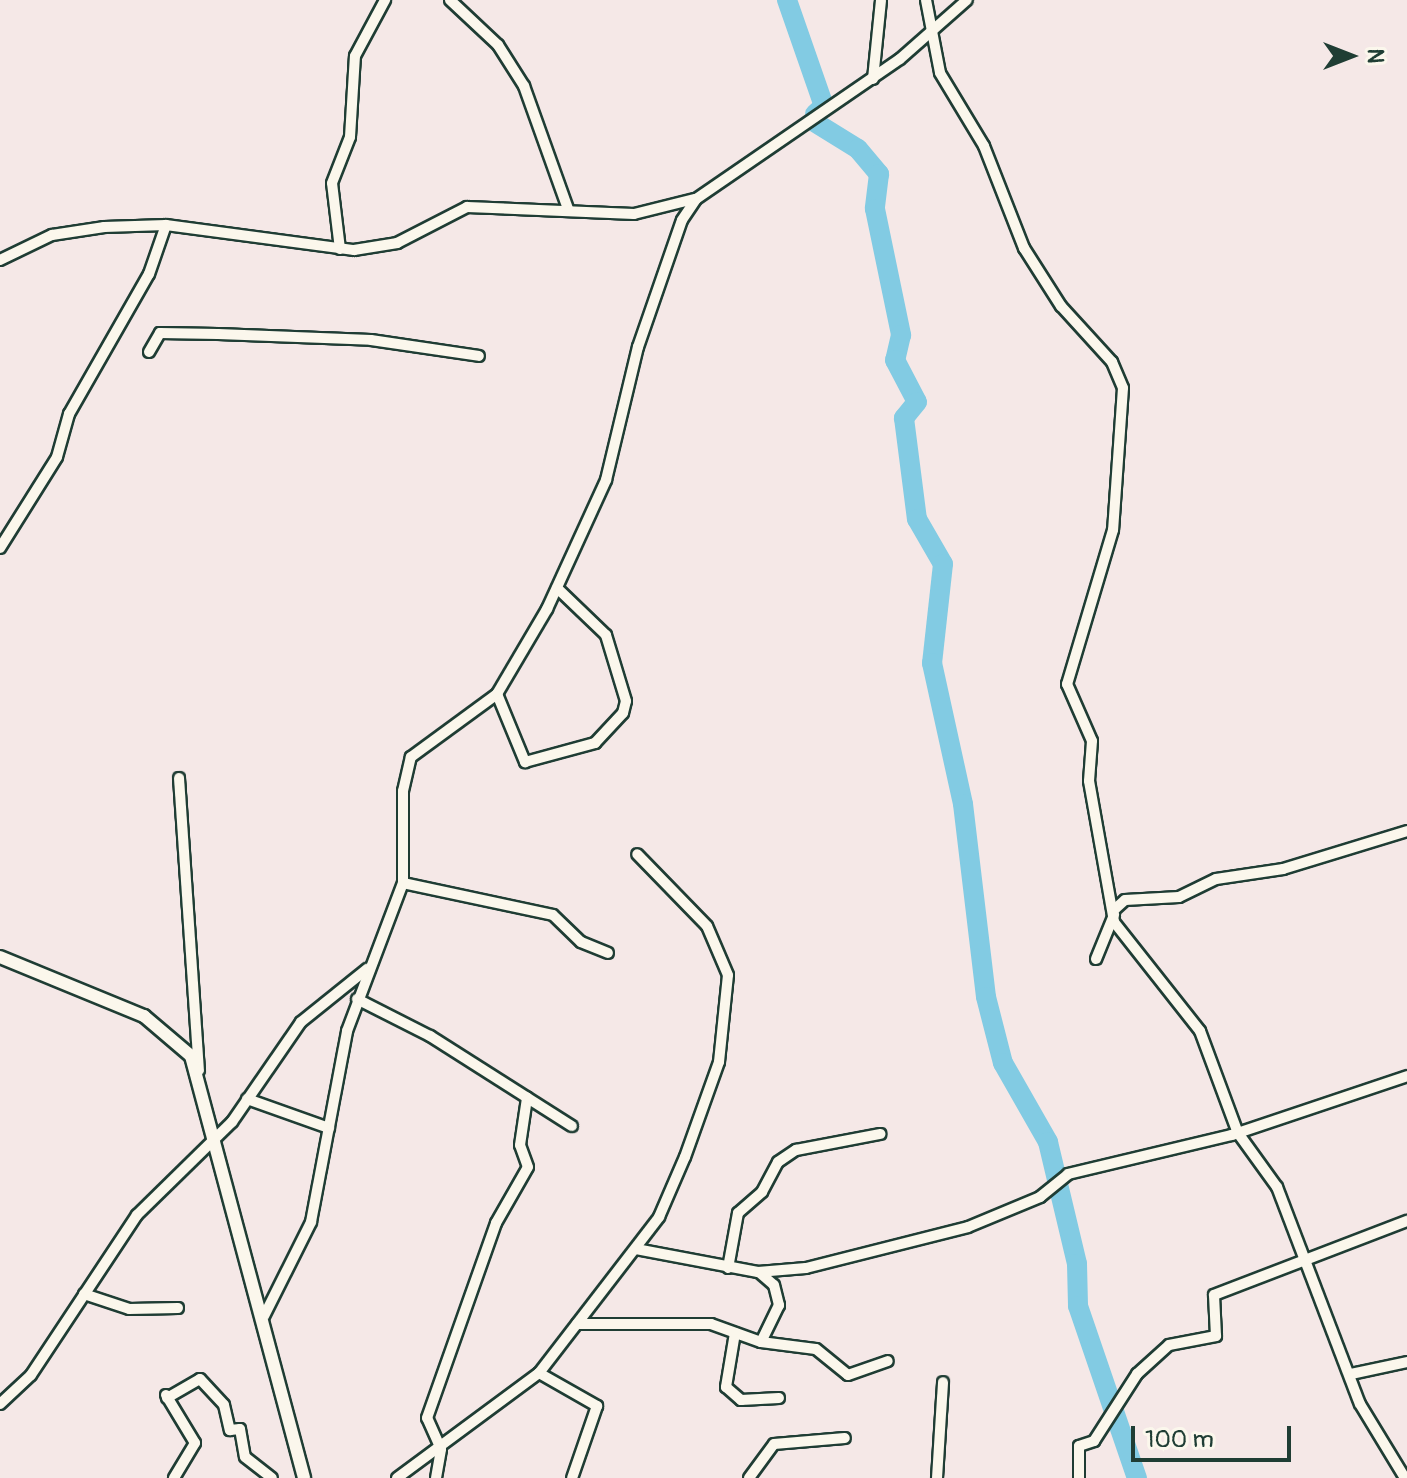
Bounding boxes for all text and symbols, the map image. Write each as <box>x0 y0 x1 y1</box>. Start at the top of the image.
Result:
north arrow <box>1311 16 1391 96</box>
text: N <box>1361 49 1389 63</box>
scale bar <box>1135 1410 1295 1460</box>
text: 100 m <box>1145 1425 1214 1454</box>

